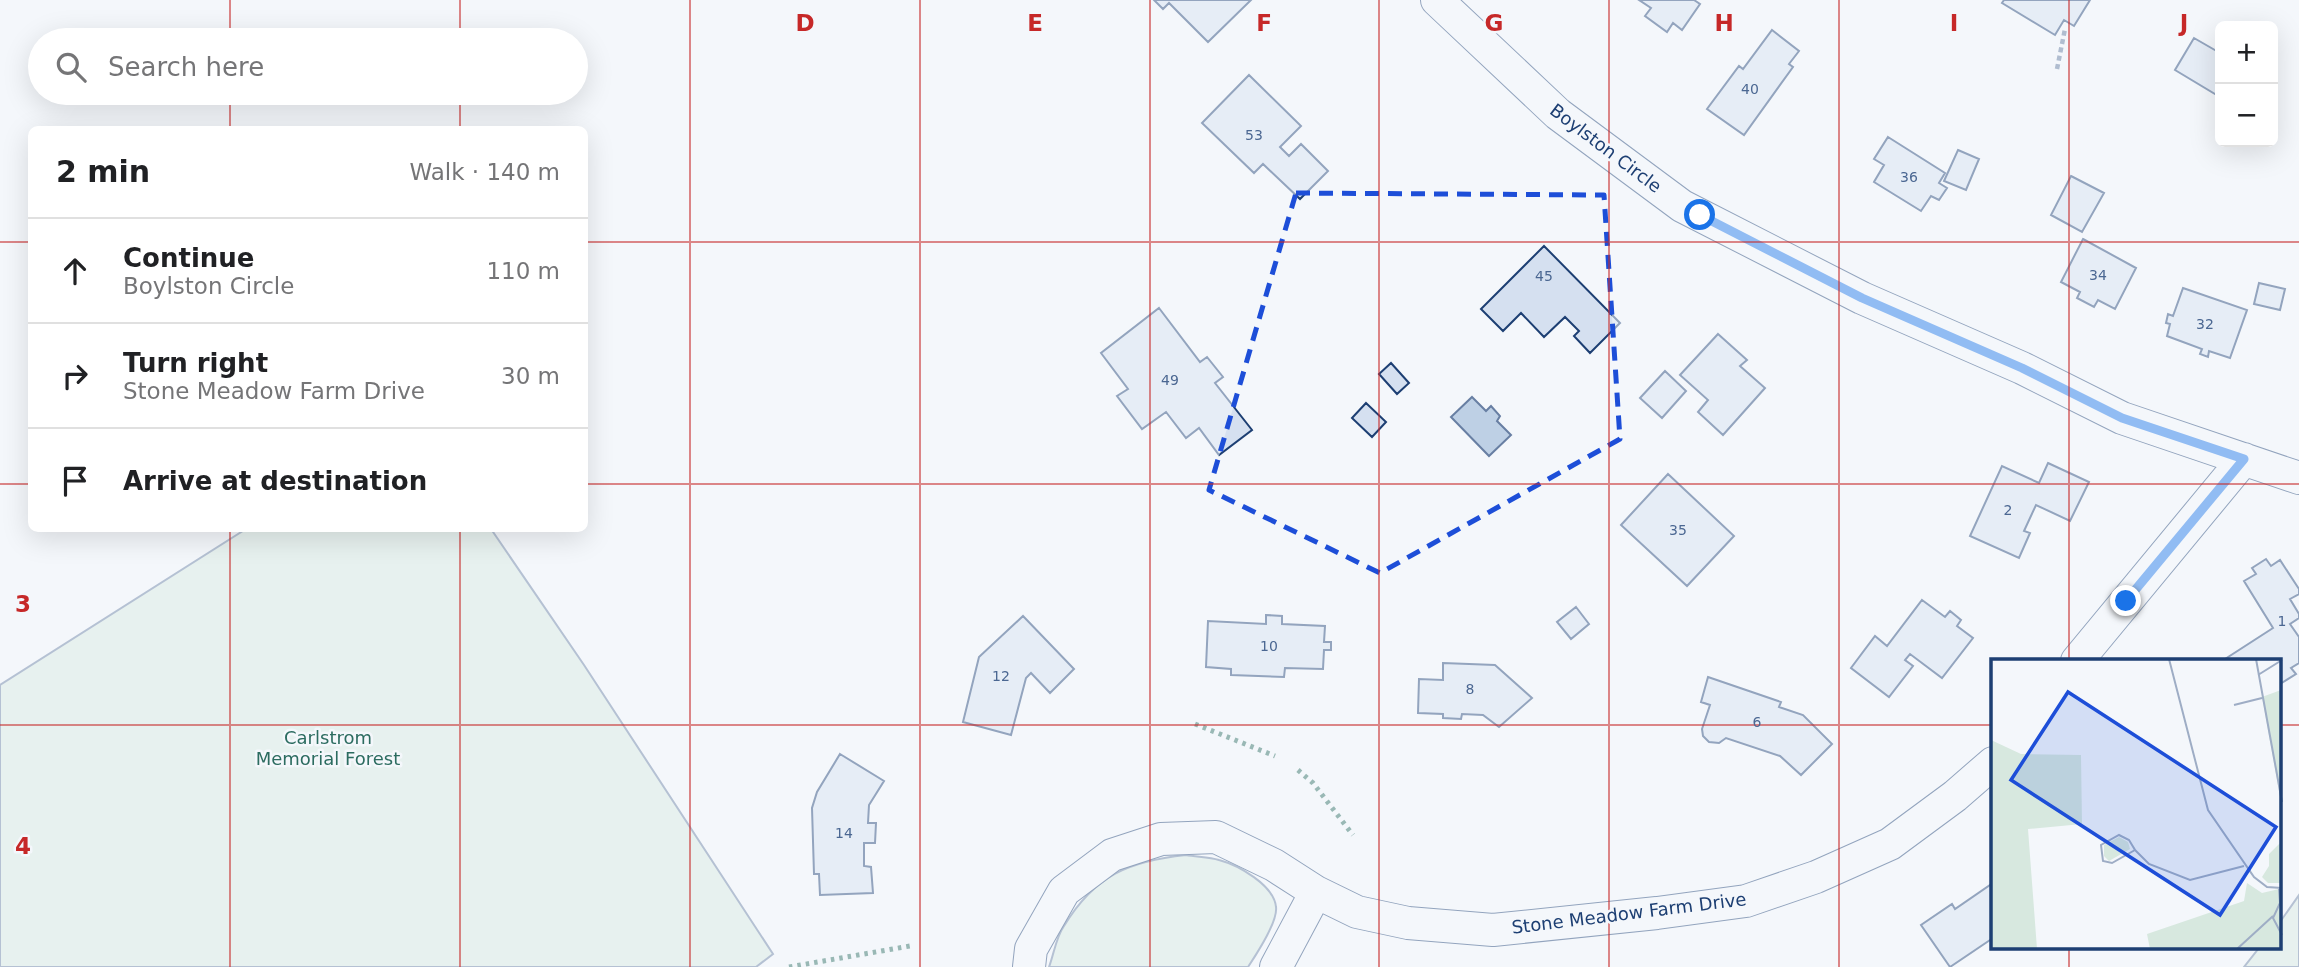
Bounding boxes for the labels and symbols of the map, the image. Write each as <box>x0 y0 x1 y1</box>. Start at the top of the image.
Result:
text: D <box>795 10 815 36</box>
text: E <box>1027 10 1043 36</box>
text: F <box>1256 10 1272 36</box>
text: G <box>1485 10 1503 36</box>
text: H <box>1714 10 1734 36</box>
text: I <box>1950 10 1958 36</box>
text: J <box>2178 10 2188 36</box>
house number: 40 <box>1741 81 1759 97</box>
street label: Boylston Circle <box>1546 99 1666 197</box>
house number: 53 <box>1245 127 1263 143</box>
house number: 36 <box>1900 169 1918 185</box>
route start <box>1684 199 1715 230</box>
house number: 34 <box>2089 267 2107 283</box>
house number: 45 <box>1535 268 1553 284</box>
house number: 32 <box>2196 316 2214 332</box>
house number: 49 <box>1161 372 1179 388</box>
house number: 2 <box>2004 502 2012 518</box>
house number: 35 <box>1669 522 1687 538</box>
route end <box>2110 585 2141 616</box>
text: 3 <box>15 591 31 617</box>
house number: 1 <box>2278 613 2286 629</box>
house number: 10 <box>1260 638 1278 654</box>
inset map <box>1991 659 2282 950</box>
house number: 12 <box>992 668 1010 684</box>
house number: 8 <box>1466 681 1474 697</box>
house number: 6 <box>1753 714 1762 730</box>
park label: Carlstrom Memorial Forest <box>256 727 400 769</box>
house number: 14 <box>835 825 853 841</box>
text: 4 <box>15 833 31 859</box>
street label: Stone Meadow Farm Drive <box>1510 888 1748 938</box>

